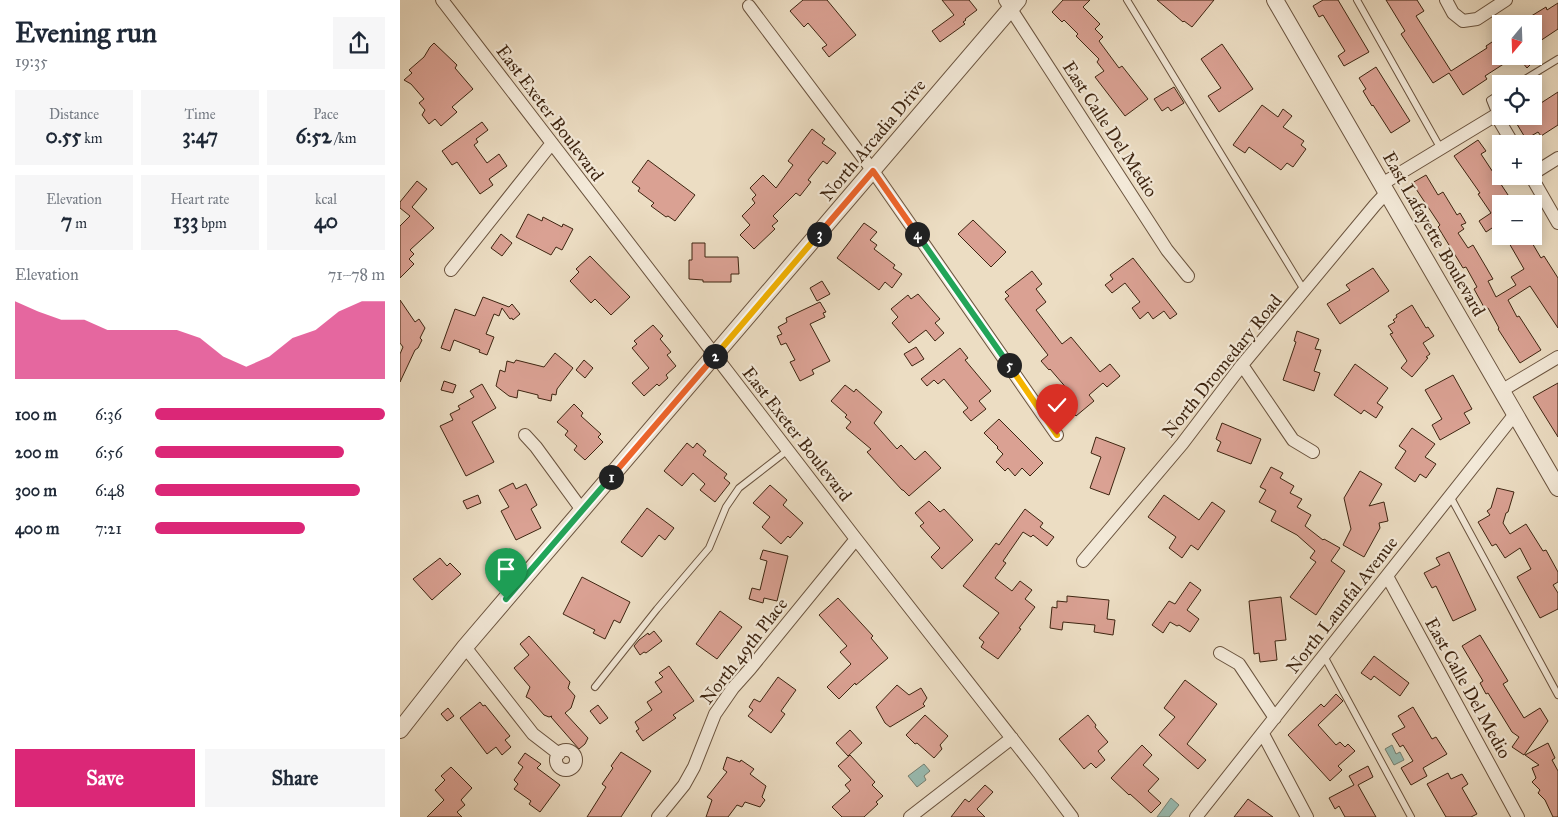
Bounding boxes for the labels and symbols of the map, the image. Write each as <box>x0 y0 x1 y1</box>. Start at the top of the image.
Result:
north arrow <box>1492 15 1542 65</box>
street label: East Exeter Boulevard <box>492 41 608 185</box>
street label: East Calle Del Medio <box>1058 57 1162 201</box>
street label: North Arcadia Drive <box>816 75 930 205</box>
street label: East Lafayette Boulevard <box>1378 148 1490 320</box>
pin: 3 <box>806 222 832 246</box>
pin: 4 <box>904 222 930 246</box>
street label: North Dromedary Road <box>1158 290 1286 442</box>
pin: 2 <box>702 344 728 368</box>
pin: 5 <box>996 352 1022 378</box>
street label: East Exeter Boulevard <box>738 362 856 506</box>
pin <box>1036 384 1078 435</box>
pin: 1 <box>598 464 624 490</box>
street label: North Launfal Avenue <box>1282 532 1402 678</box>
pin <box>485 548 527 599</box>
street label: North 49th Place <box>696 593 792 709</box>
street label: East Calle Del Medio <box>1420 614 1516 762</box>

